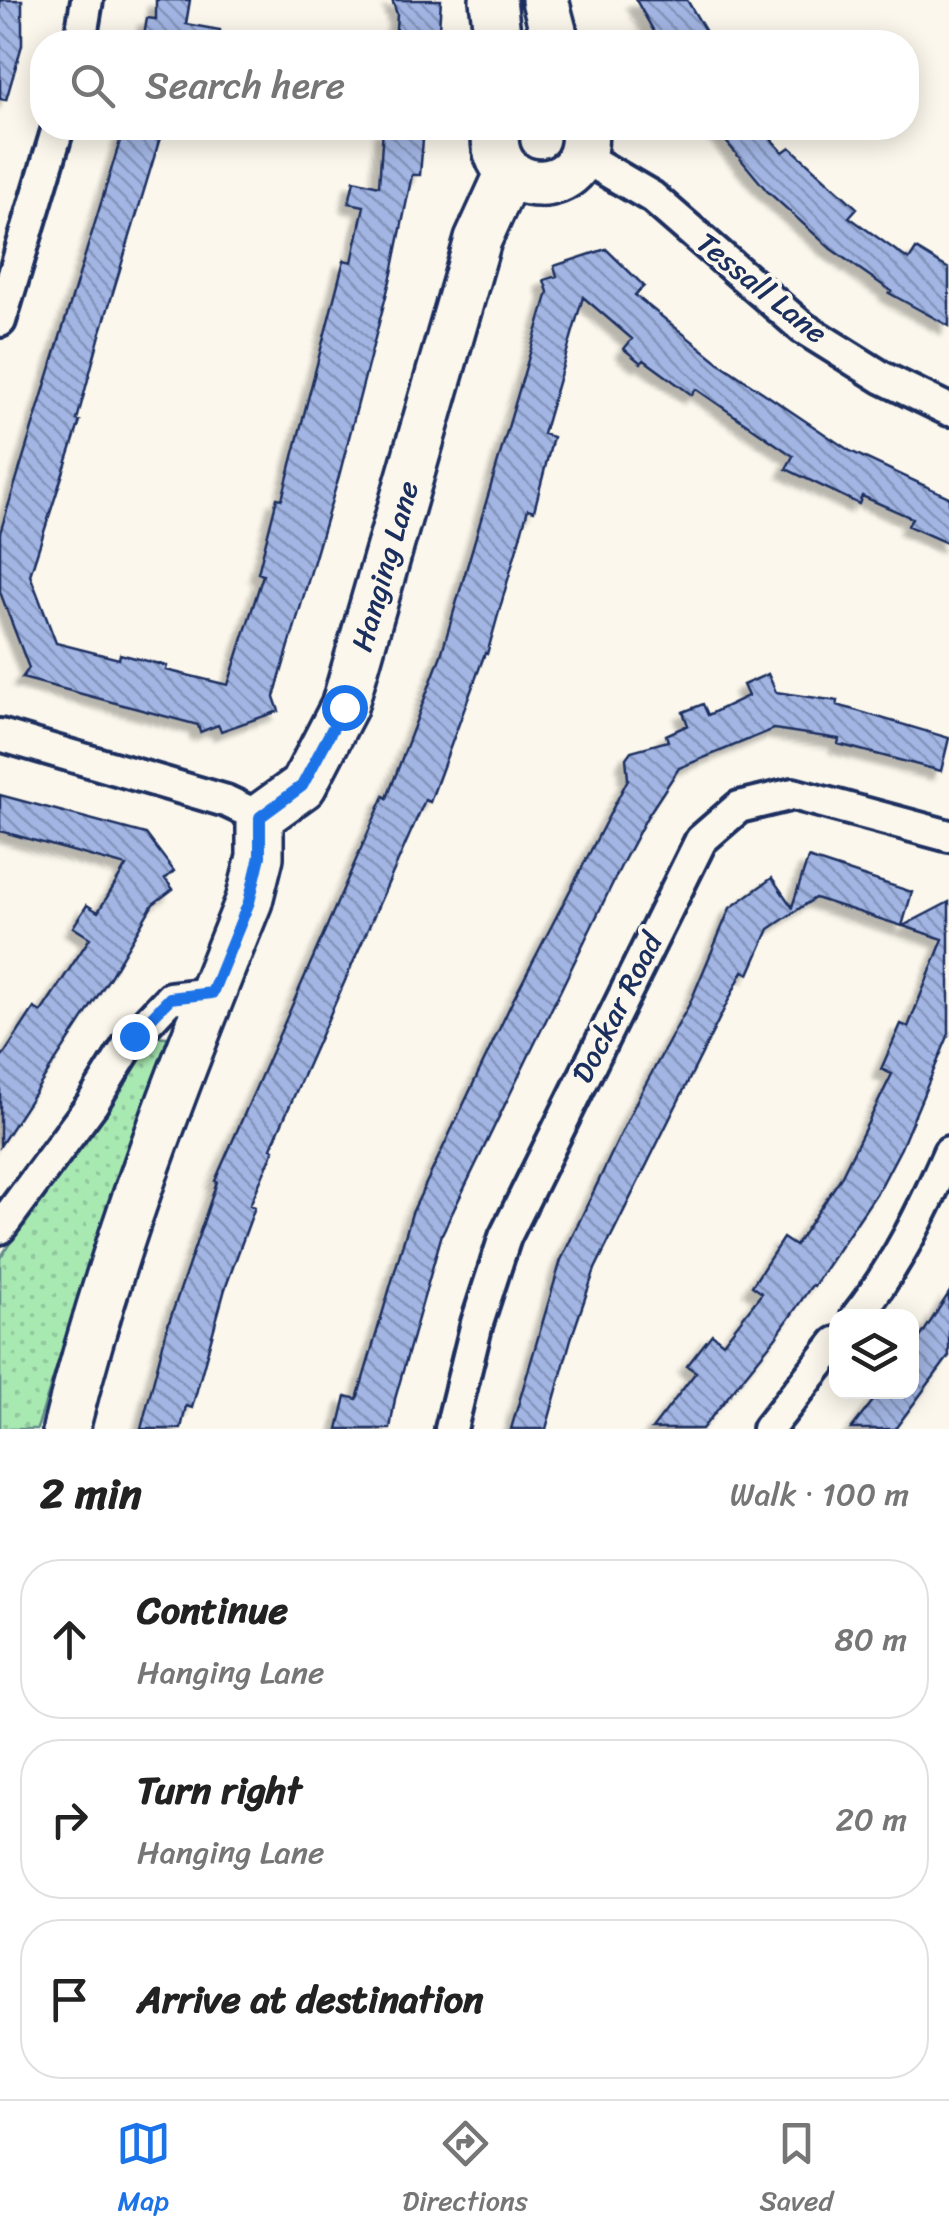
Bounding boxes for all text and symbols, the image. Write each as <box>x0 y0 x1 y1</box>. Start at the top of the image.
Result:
search box <box>30 30 919 140</box>
text: Search here <box>145 52 345 119</box>
icon: search <box>65 58 120 113</box>
street label: Tessall Lane <box>684 217 840 359</box>
street label: Hanging Lane <box>335 474 435 658</box>
route start <box>322 685 368 731</box>
street label: Dockar Road <box>556 921 679 1093</box>
route end <box>112 1014 158 1060</box>
map controls <box>829 1309 919 1399</box>
button: layers <box>829 1309 919 1399</box>
text: 2 min <box>40 1457 142 1531</box>
text: Walk · 100 m <box>730 1466 909 1523</box>
text: Continue <box>137 1577 288 1644</box>
text: 80 m <box>835 1611 907 1668</box>
icon: ahead <box>42 1612 97 1667</box>
text: Hanging Lane <box>137 1644 324 1701</box>
text: Turn right <box>137 1757 302 1824</box>
text: 20 m <box>835 1791 907 1848</box>
icon: right <box>42 1792 97 1847</box>
text: Hanging Lane <box>137 1824 324 1881</box>
text: Arrive at destination <box>137 1966 484 2033</box>
icon: arrive <box>42 1972 97 2027</box>
tab: Map <box>116 2116 171 2225</box>
tab: Directions <box>402 2116 528 2225</box>
tab: Saved <box>759 2116 833 2225</box>

